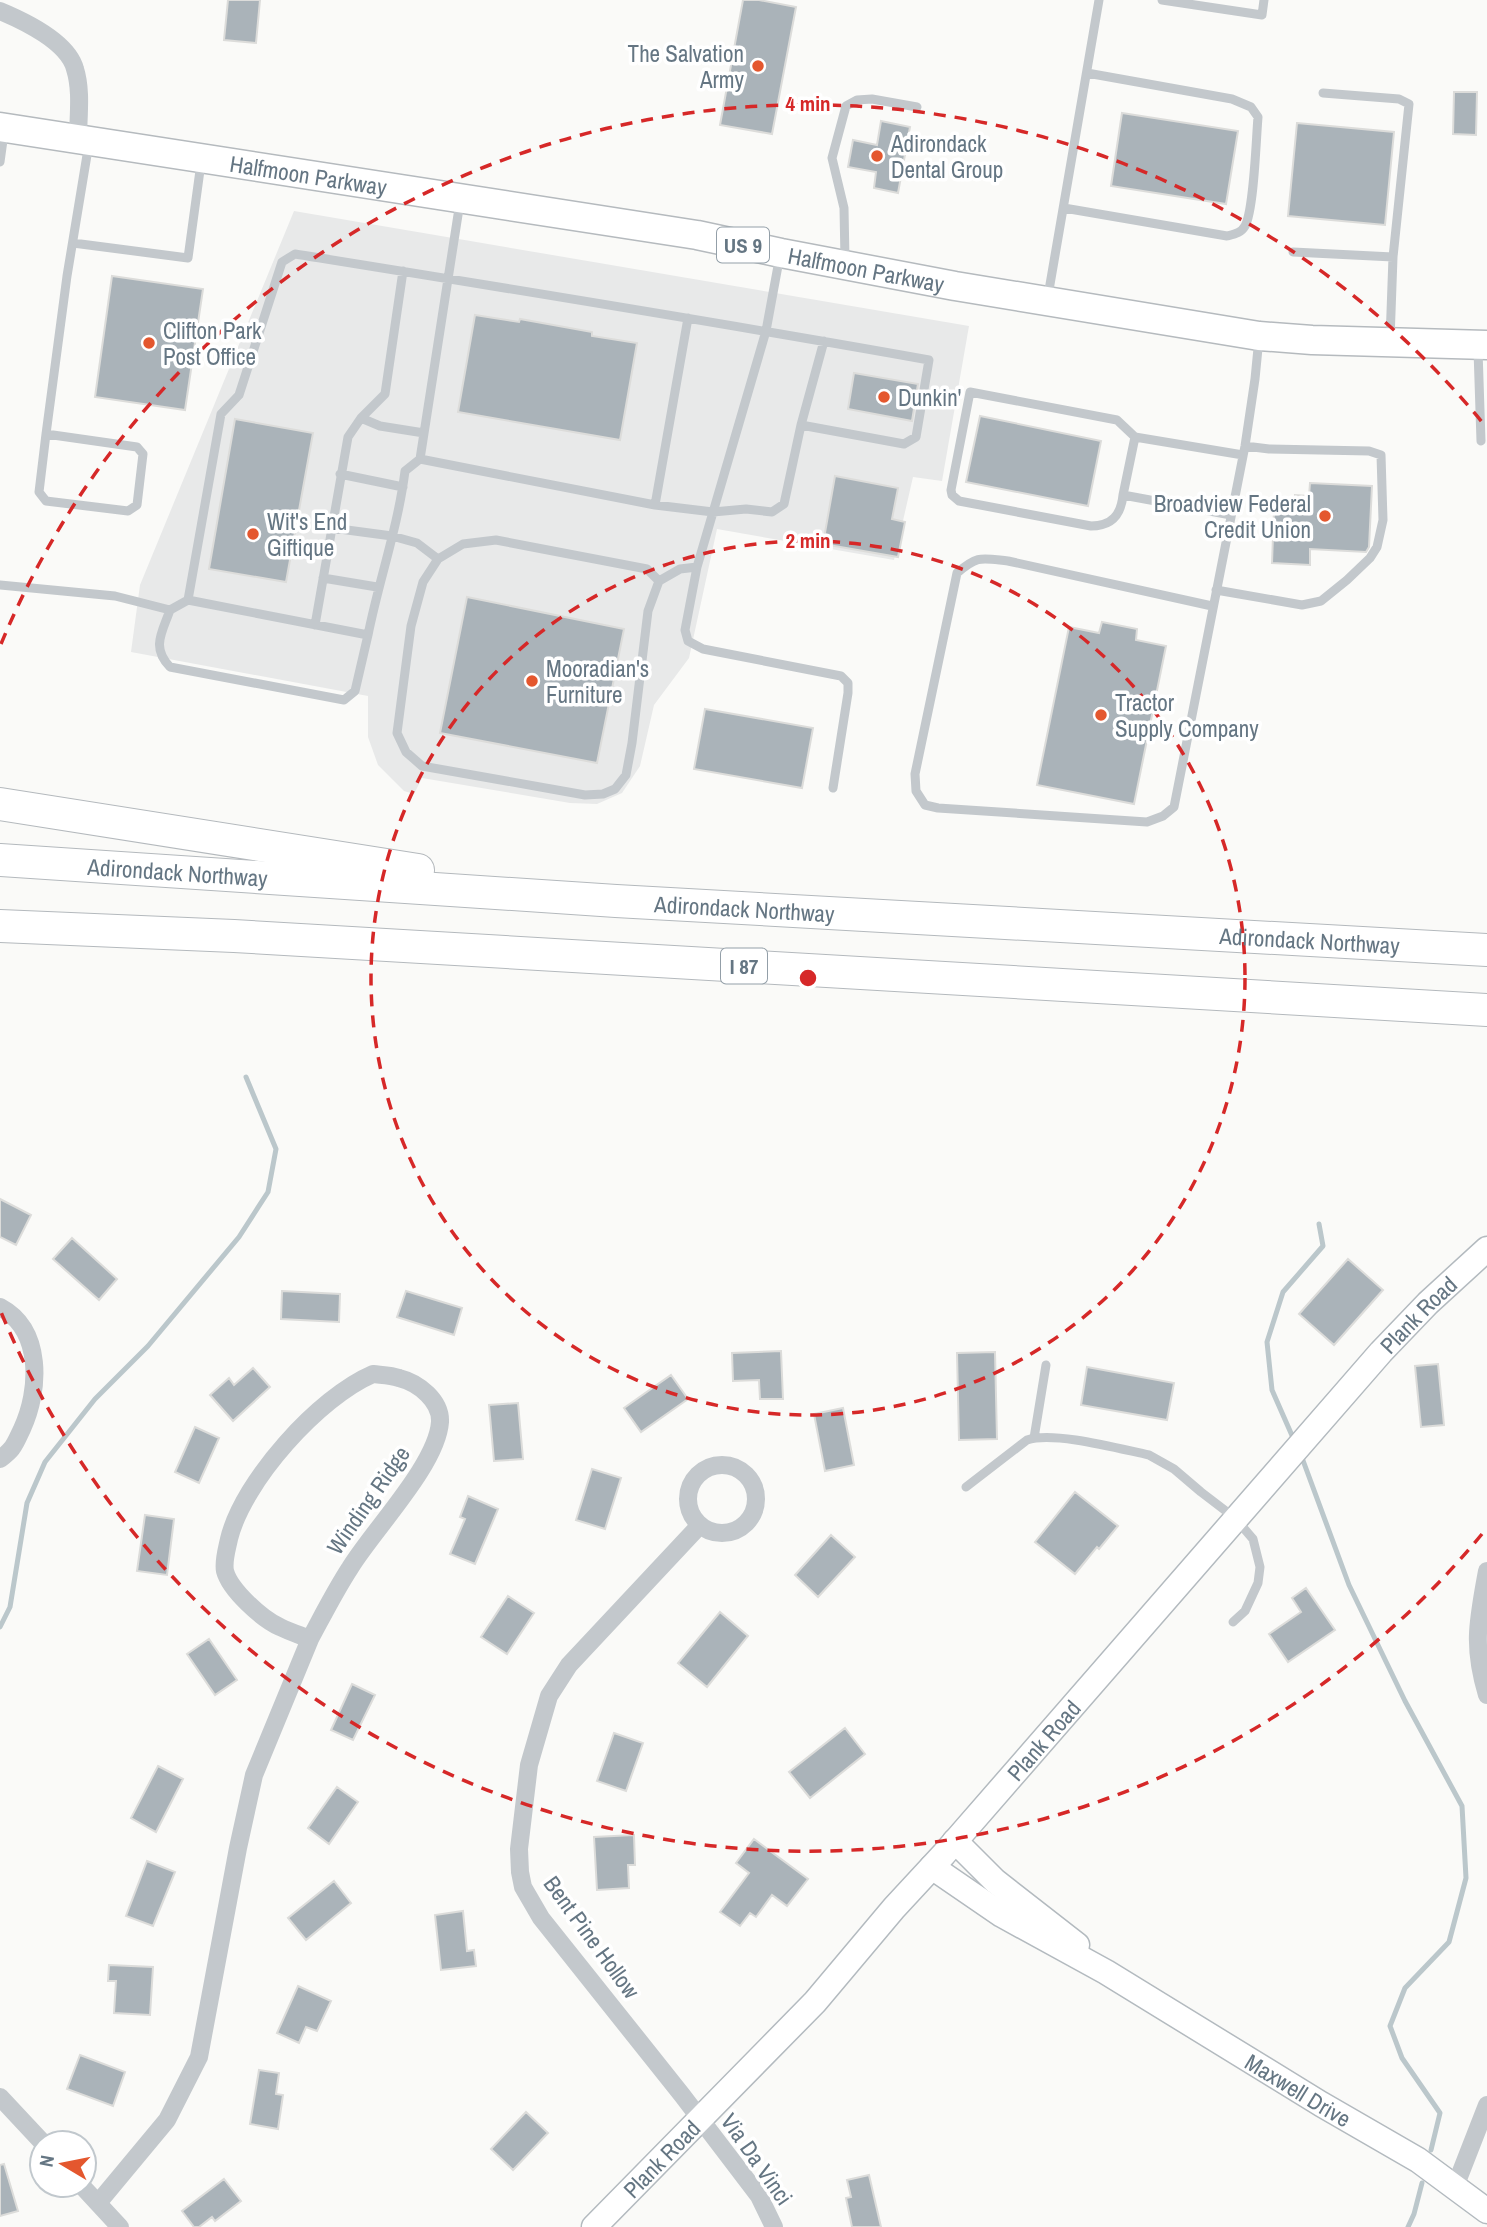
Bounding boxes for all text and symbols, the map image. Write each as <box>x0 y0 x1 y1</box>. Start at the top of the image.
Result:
place label: The Salvation Army <box>628 38 745 95</box>
marker: The Salvation Army <box>750 58 766 74</box>
text: 4 min <box>786 89 830 118</box>
place label: Adirondack Dental Group <box>890 128 1003 185</box>
street label: Halfmoon Parkway <box>228 147 390 202</box>
marker: Adirondack Dental Group <box>869 148 885 164</box>
road number: US 9 <box>717 228 769 262</box>
street label: Halfmoon Parkway <box>786 239 948 299</box>
place label: Clifton Park Post Office <box>163 315 262 372</box>
marker: Clifton Park Post Office <box>141 335 157 351</box>
place label: Dunkin' <box>898 382 961 413</box>
marker: Dunkin' <box>876 389 892 405</box>
place label: Broadview Federal Credit Union <box>1154 488 1311 545</box>
place label: Wit's End Giftique <box>267 506 347 563</box>
marker: Broadview Federal Credit Union <box>1317 508 1333 524</box>
marker: Wit's End Giftique <box>245 526 261 542</box>
text: 2 min <box>786 526 830 555</box>
place label: Mooradian's Furniture <box>546 653 649 710</box>
marker: Mooradian's Furniture <box>524 673 540 689</box>
place label: Tractor Supply Company <box>1115 687 1259 744</box>
marker: Tractor Supply Company <box>1093 707 1109 723</box>
street label: Adirondack Northway <box>86 850 269 893</box>
street label: Adirondack Northway <box>652 888 836 929</box>
street label: Adirondack Northway <box>1218 919 1401 961</box>
road number: I 87 <box>721 948 767 984</box>
centre of rings <box>796 966 820 990</box>
street label: Plank Road <box>1372 1269 1463 1360</box>
street label: Winding Ridge <box>319 1440 417 1560</box>
street label: Plank Road <box>1000 1693 1087 1787</box>
street label: Bent Pine Hollow <box>537 1869 647 2005</box>
street label: Maxwell Drive <box>1240 2046 1357 2134</box>
street label: Via Da Vinci <box>714 2107 800 2211</box>
street label: Plank Road <box>616 2113 707 2204</box>
north arrow <box>28 2129 98 2199</box>
text: N <box>32 2153 60 2169</box>

